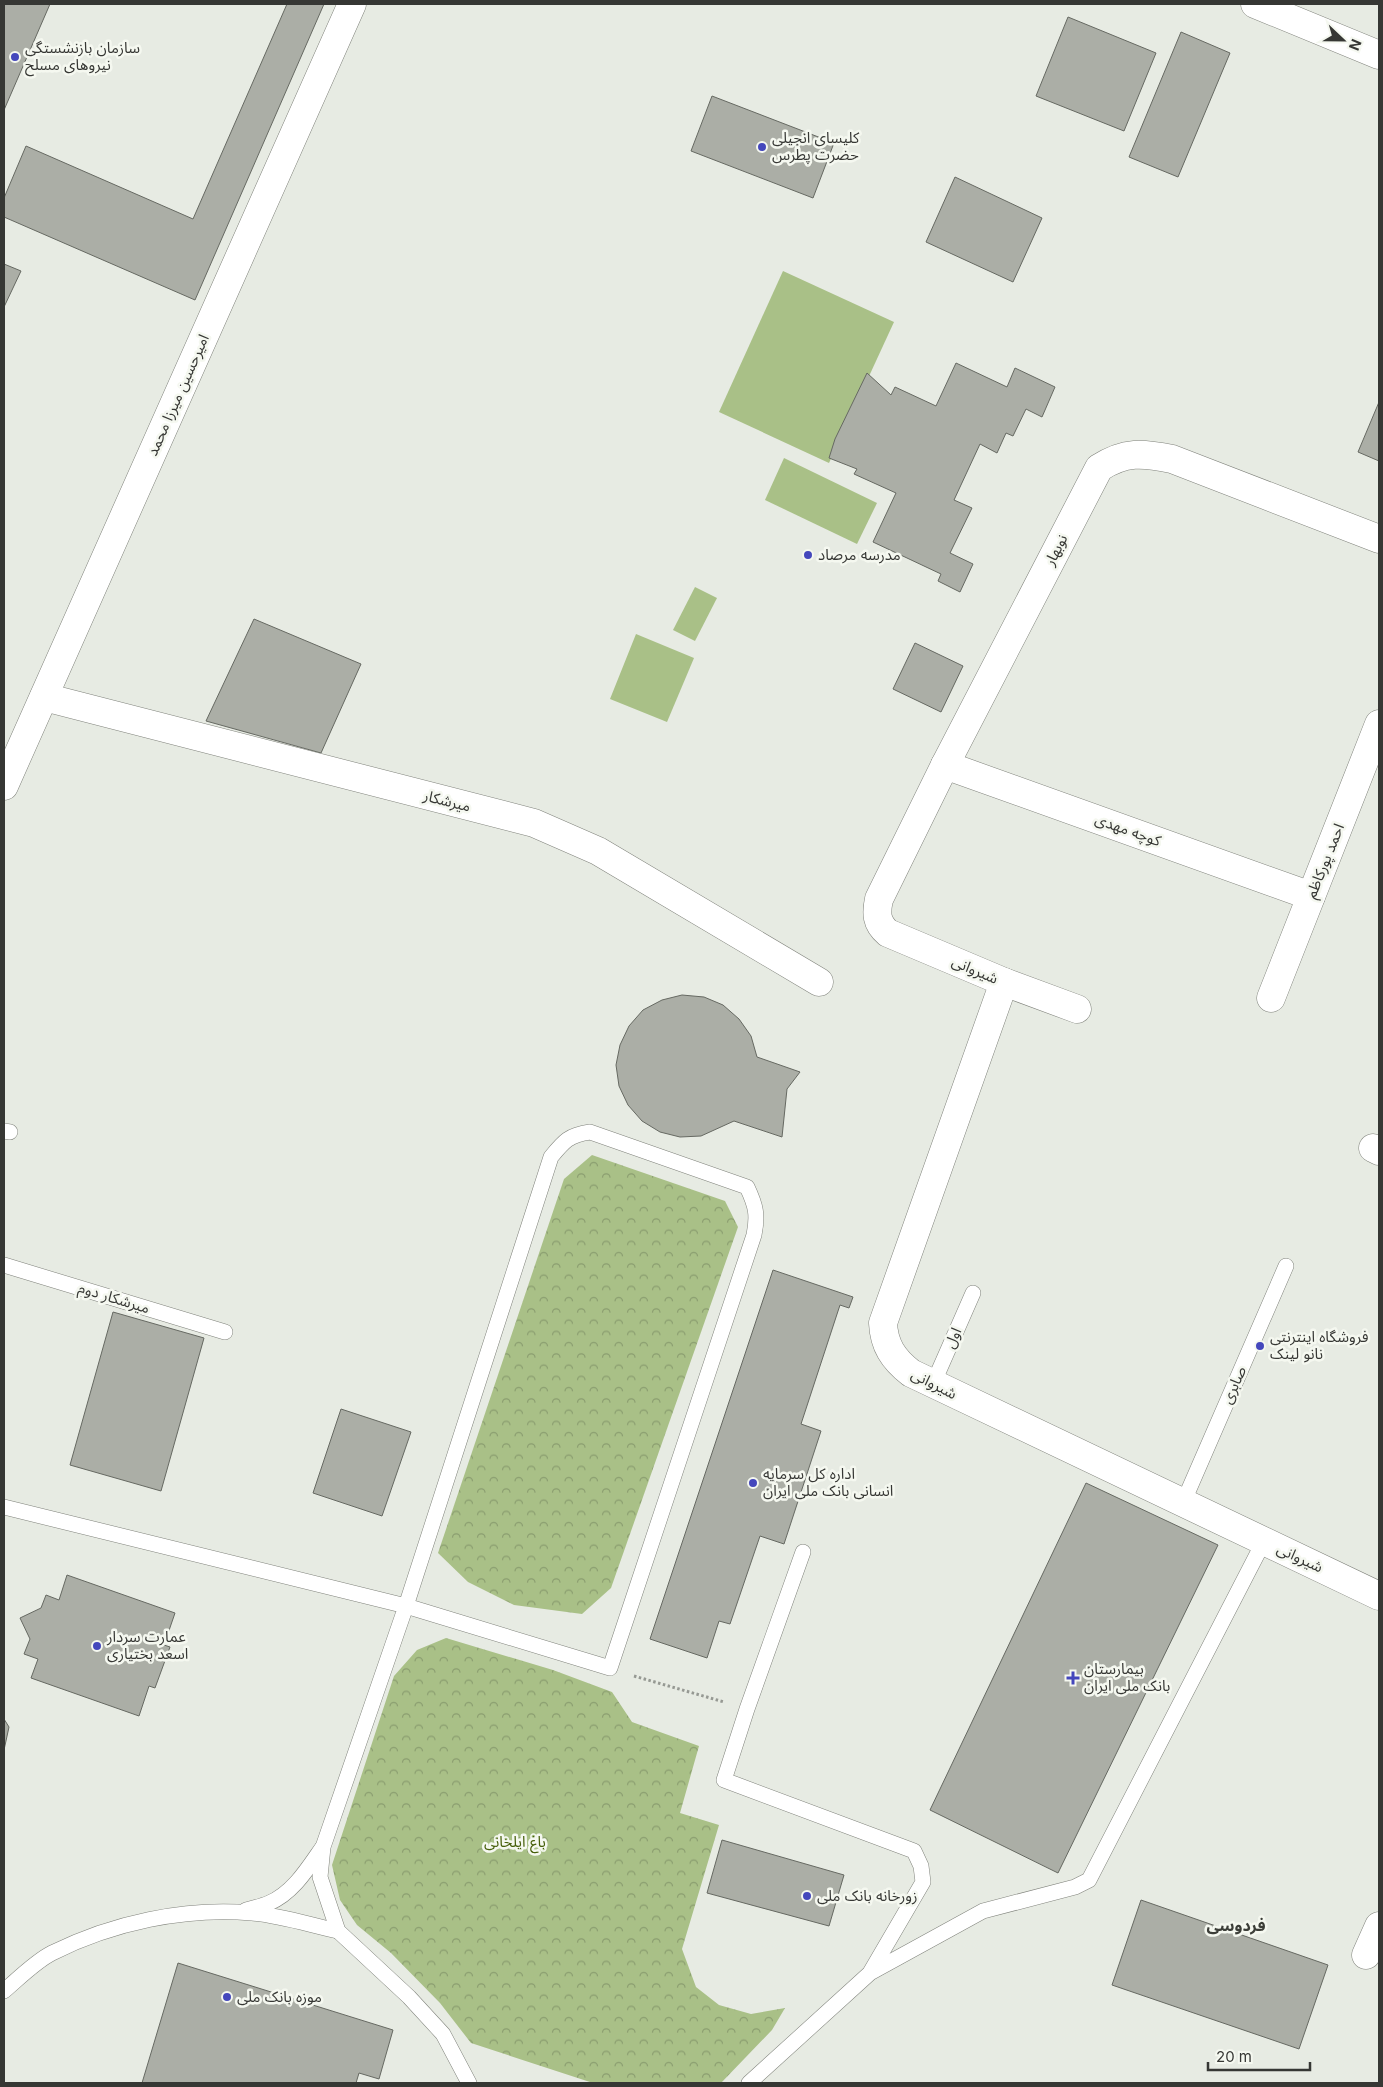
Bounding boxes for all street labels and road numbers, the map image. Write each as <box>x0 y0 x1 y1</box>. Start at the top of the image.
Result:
street label: امیرحسین میرزا محمد <box>142 331 213 459</box>
street label: نوبهار <box>1039 531 1071 570</box>
street label: میرشکار <box>420 785 473 816</box>
street label: کوچه مهدی <box>1092 809 1164 851</box>
street label: احمد پورکاظم <box>1301 821 1350 902</box>
street label: شیروانی <box>949 951 1002 988</box>
street label: میرشکار دوم <box>76 1278 152 1319</box>
street label: اول <box>940 1324 965 1351</box>
street label: صابری <box>1217 1363 1250 1407</box>
street label: شیروانی <box>908 1364 960 1403</box>
street label: شیروانی <box>1274 1539 1326 1577</box>

